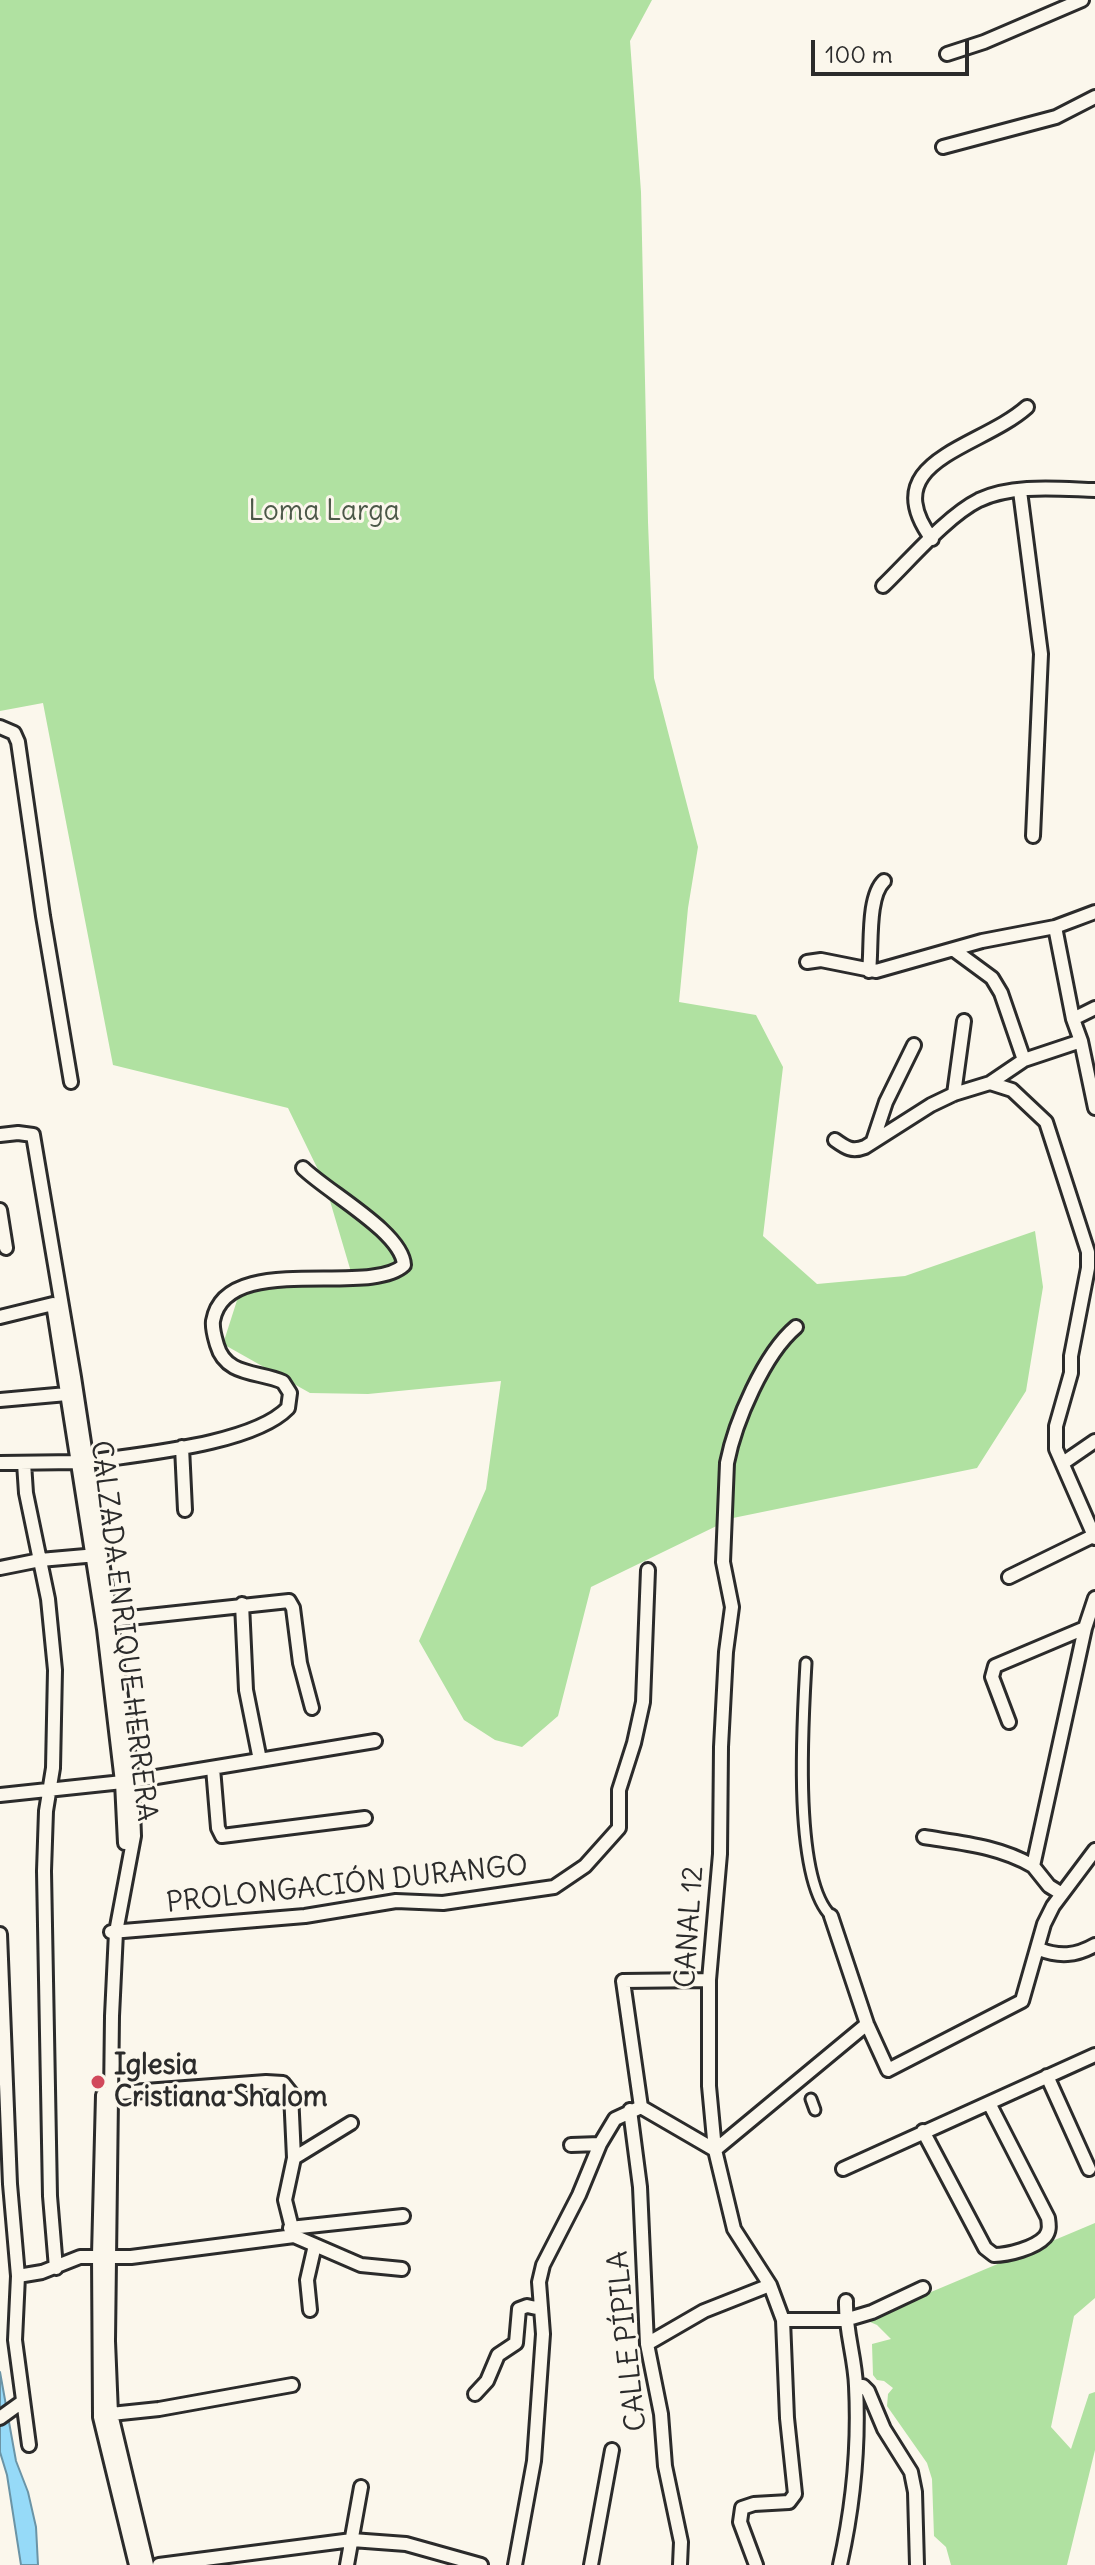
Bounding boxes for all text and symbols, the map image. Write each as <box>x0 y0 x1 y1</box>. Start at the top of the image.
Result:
scale bar <box>815 24 973 74</box>
text: 100 m <box>825 39 893 69</box>
park label: Loma Larga <box>248 495 400 529</box>
street label: CALZADA ENRIQUE HERRERA <box>83 1439 163 1823</box>
street label: PROLONGACIÓN DURANGO <box>165 1849 529 1921</box>
street label: CANAL 12 <box>669 1865 711 1989</box>
place label: Iglesia Cristiana Shalom <box>114 2049 328 2115</box>
marker: Iglesia Cristiana Shalom <box>89 2073 107 2091</box>
street label: CALLE PÍPILA <box>602 2249 654 2433</box>

